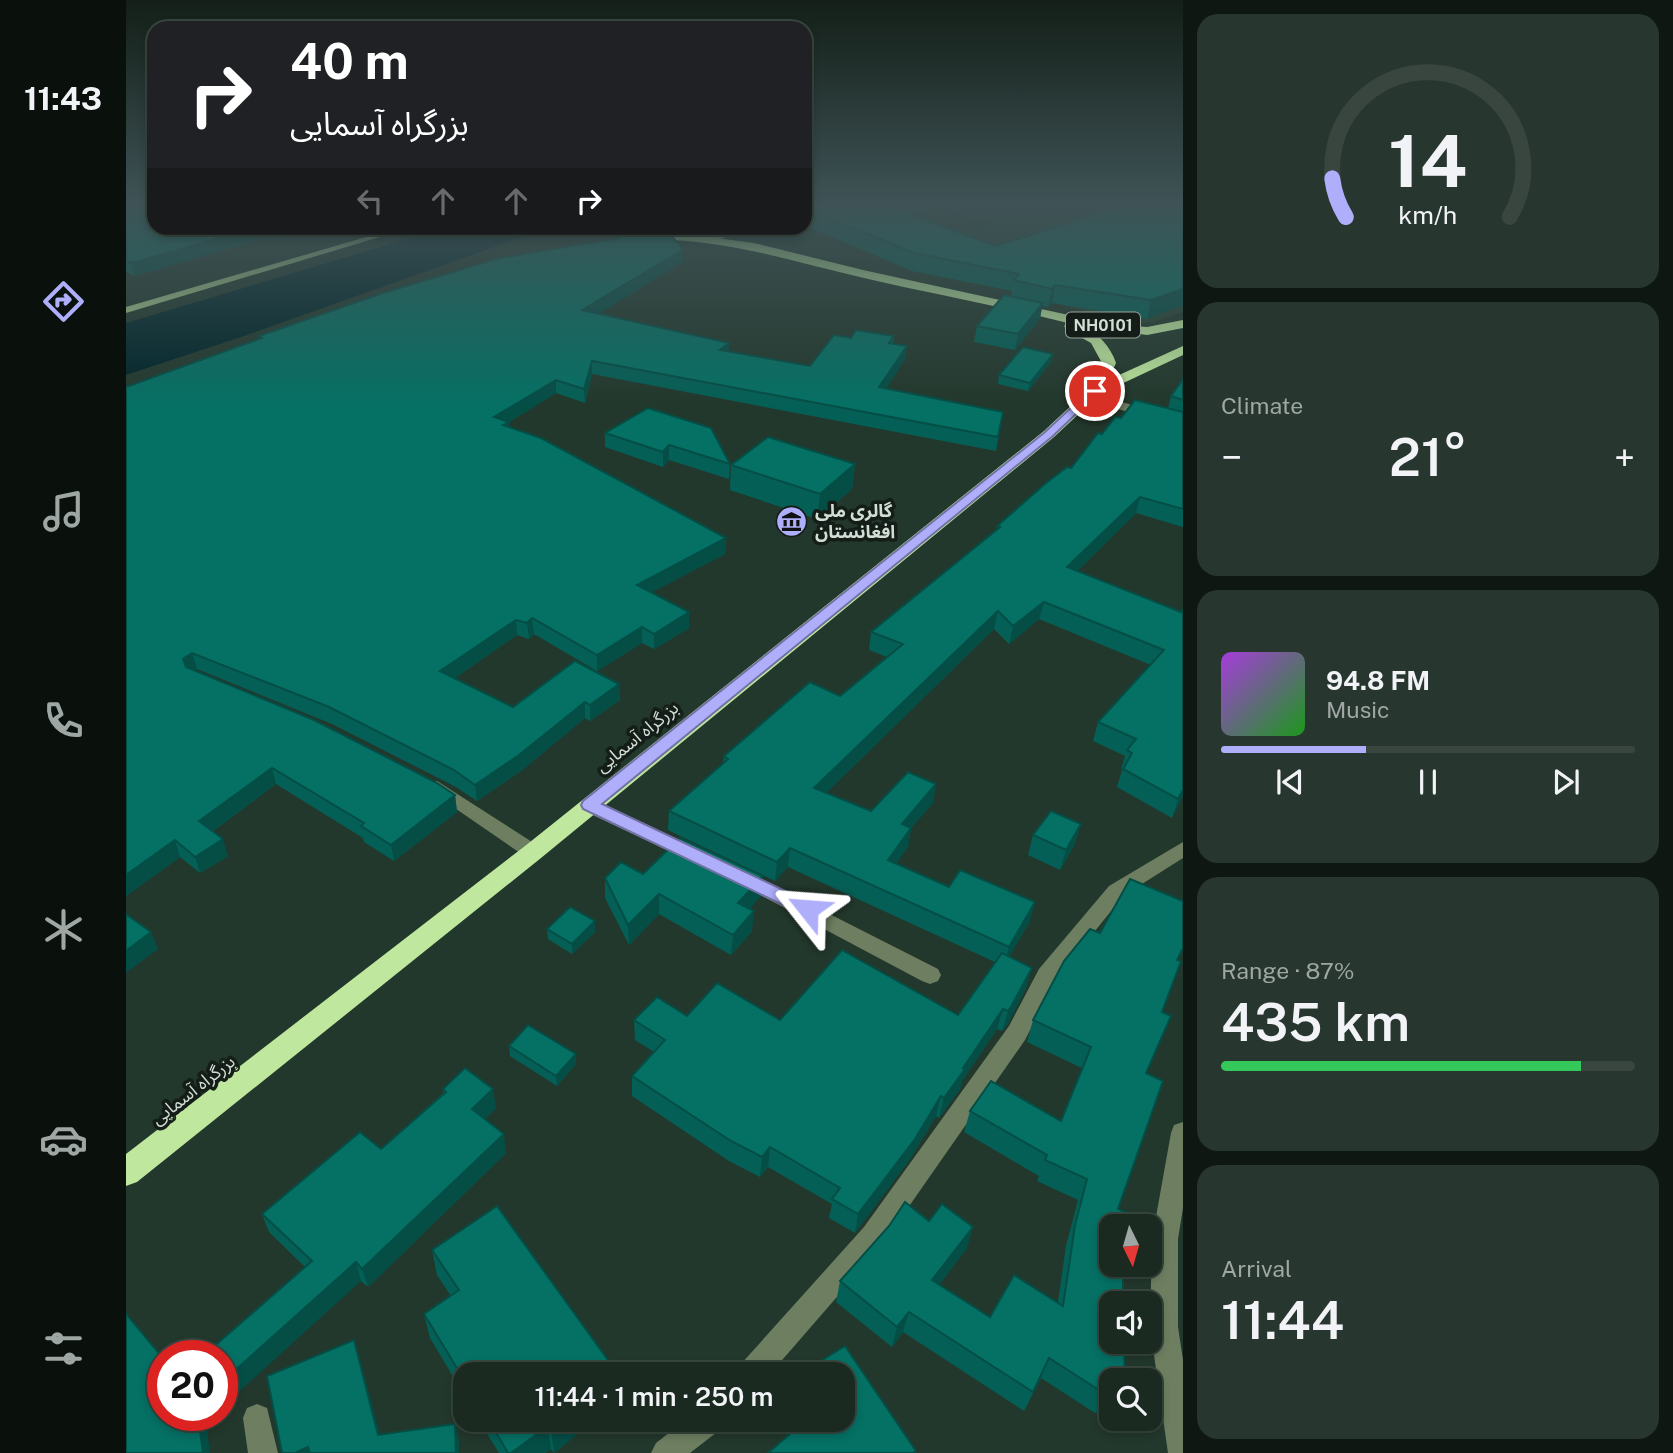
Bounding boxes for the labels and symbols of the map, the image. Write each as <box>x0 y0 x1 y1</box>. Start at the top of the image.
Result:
road number: NH0101 <box>1066 312 1140 338</box>
pin <box>1065 361 1125 421</box>
place label: گالری ملی افغانستان <box>815 500 895 542</box>
museum icon: گالری ملی افغانستان <box>775 504 809 538</box>
street label: بزرگراه آسمایی <box>591 697 683 777</box>
position arrow <box>771 872 845 946</box>
street label: بزرگراه آسمایی <box>147 1050 239 1130</box>
north arrow <box>1099 1214 1162 1278</box>
speed limit sign: 20 <box>147 1340 238 1431</box>

